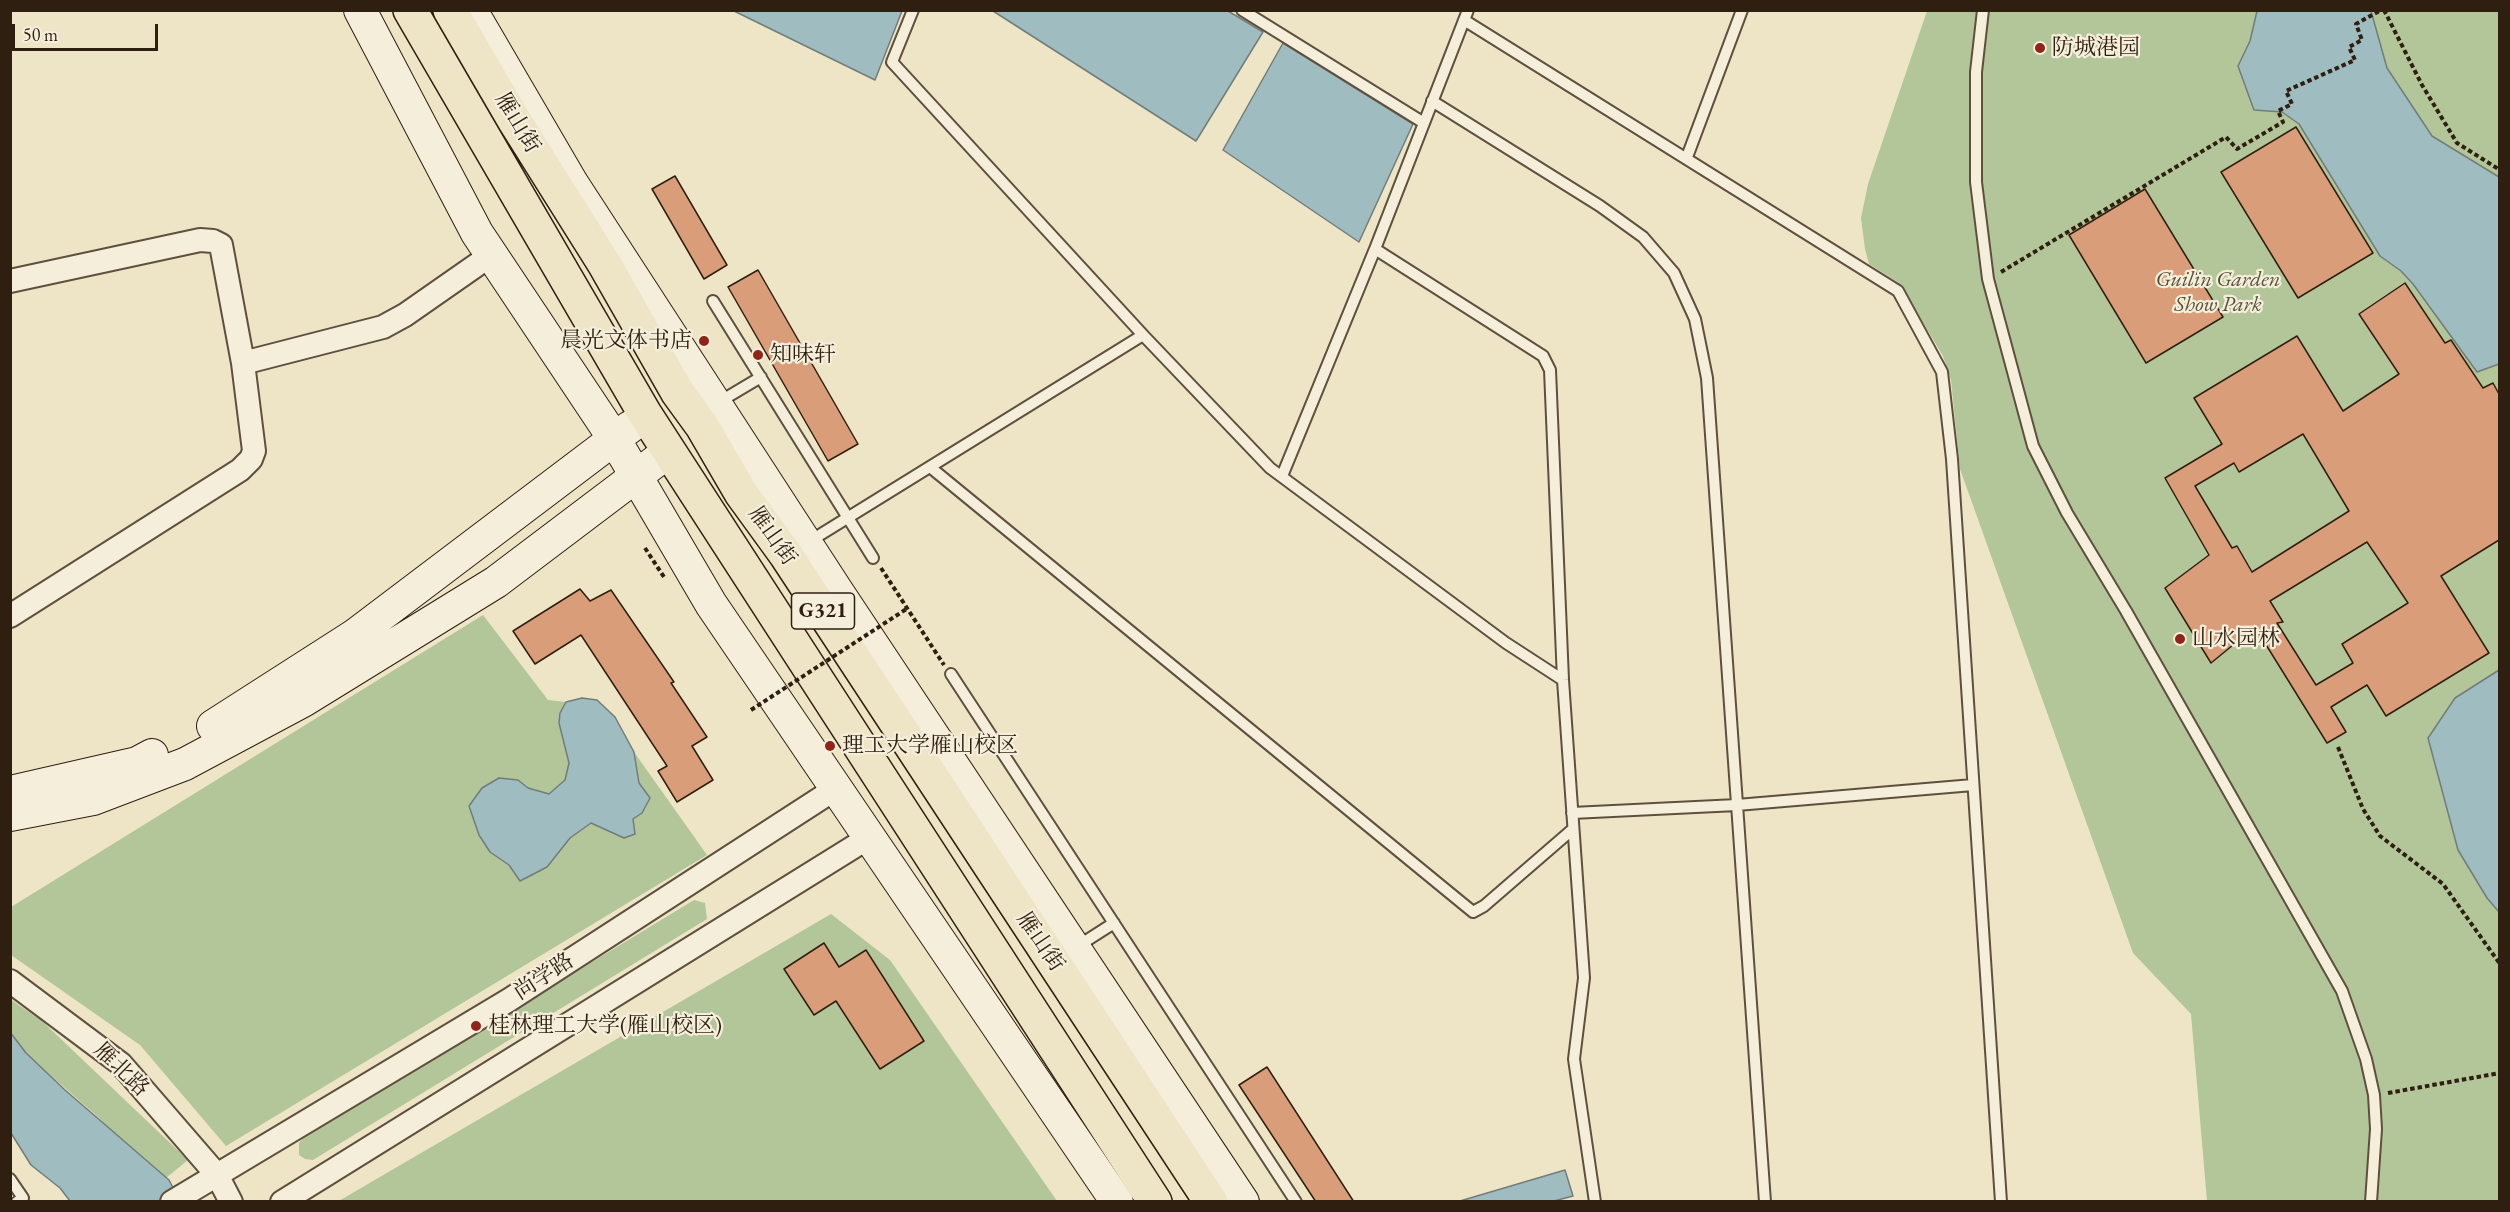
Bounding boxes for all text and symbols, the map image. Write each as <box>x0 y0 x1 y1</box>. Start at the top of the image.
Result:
scale bar <box>15 12 160 50</box>
text: 50 m <box>23 23 58 46</box>
place label: 防城港园 <box>2052 35 2140 61</box>
marker: 防城港园 <box>2033 41 2047 55</box>
street label: 雁山街 <box>489 88 545 158</box>
park label: Guilin Garden Show Park <box>2156 267 2280 318</box>
place label: 晨光文体书店 <box>560 328 692 354</box>
marker: 晨光文体书店 <box>697 334 711 348</box>
place label: 知味轩 <box>770 342 836 368</box>
marker: 知味轩 <box>751 348 765 362</box>
street label: 雁山街 <box>742 501 802 571</box>
road number: G321 <box>792 593 854 629</box>
place label: 山水园林 <box>2192 626 2280 652</box>
marker: 山水园林 <box>2173 632 2187 646</box>
place label: 理工大学雁山校区 <box>842 733 1018 759</box>
marker: 理工大学雁山校区 <box>823 739 837 753</box>
street label: 雁山街 <box>1011 907 1069 977</box>
street label: 尚学路 <box>509 948 579 1006</box>
place label: 桂林理工大学(雁山校区) <box>488 1013 722 1039</box>
marker: 桂林理工大学(雁山校区) <box>469 1019 483 1033</box>
street label: 雁北路 <box>88 1038 154 1102</box>

